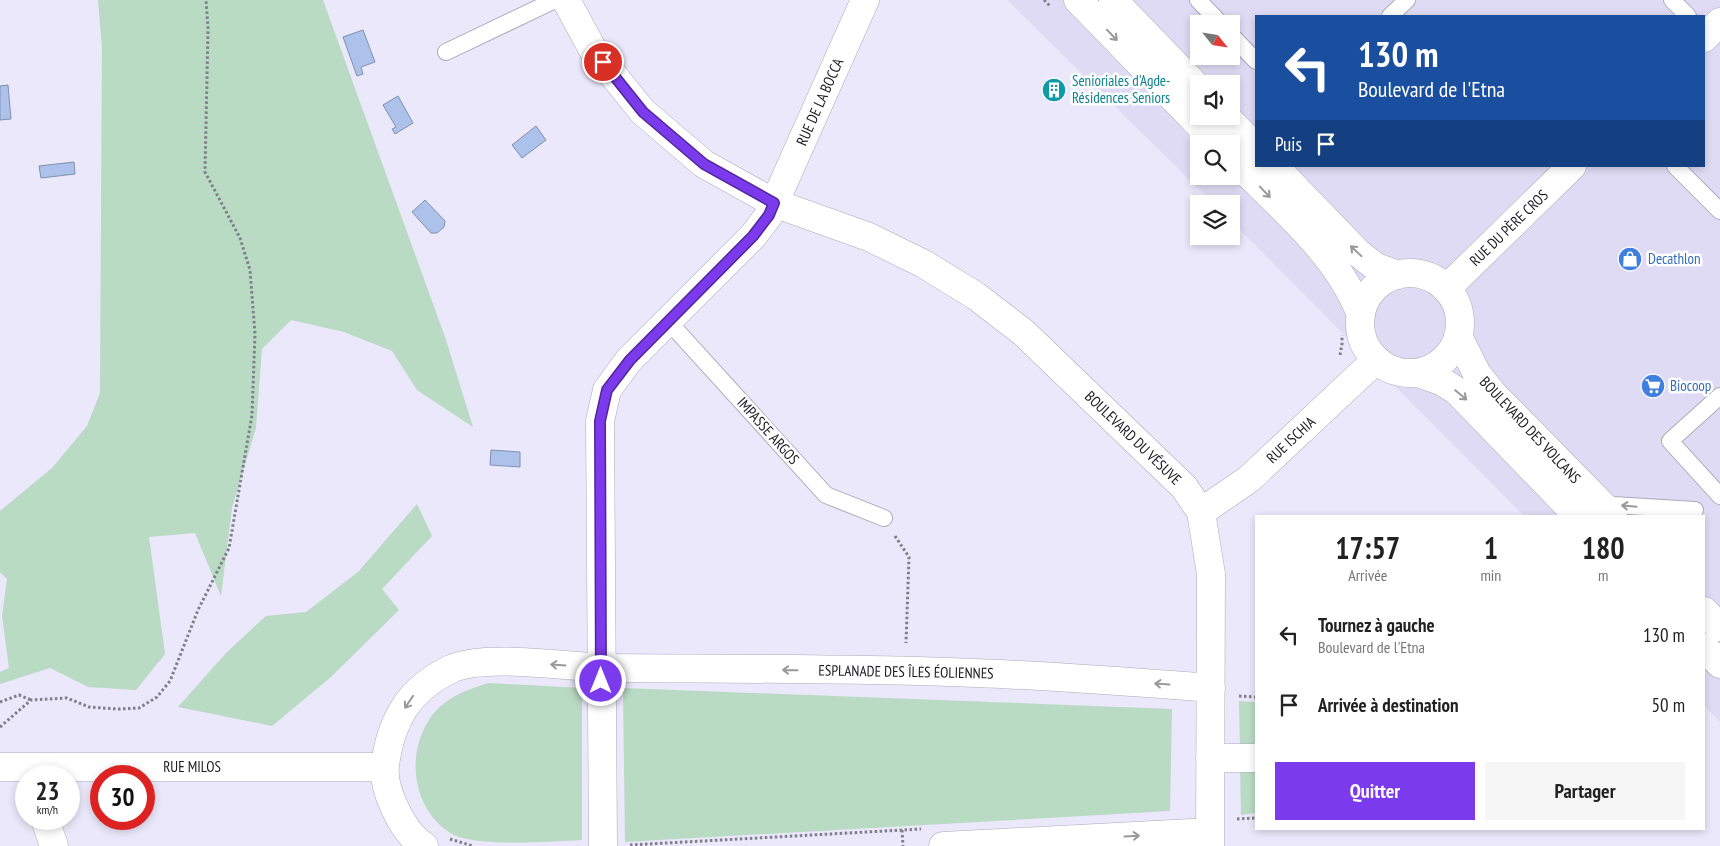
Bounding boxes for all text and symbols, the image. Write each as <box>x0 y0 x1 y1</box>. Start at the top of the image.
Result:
north arrow <box>1190 15 1240 65</box>
map controls <box>1190 15 1240 245</box>
one-way arrow <box>1106 29 1118 41</box>
text: 130 m <box>1358 31 1439 77</box>
icon: left <box>1275 35 1340 100</box>
pin <box>582 41 624 83</box>
icon: arrive <box>589 48 617 76</box>
street label: RUE DE LA BOCCA <box>792 54 848 148</box>
place label: Senioriales d'Agde- Résidences Seniors <box>1072 71 1170 107</box>
button: sound <box>1190 75 1240 125</box>
text: Boulevard de l'Etna <box>1358 75 1505 103</box>
building icon: Senioriales d'Agde- Résidences Seniors <box>1041 77 1067 103</box>
icon: arrive <box>1312 130 1340 158</box>
text: Puis <box>1275 132 1302 156</box>
button: search <box>1190 135 1240 185</box>
street label: RUE DU PÈRE CROS <box>1465 185 1552 270</box>
one-way arrow <box>1259 186 1271 198</box>
button: layers <box>1190 195 1240 245</box>
one-way arrow <box>1350 245 1363 257</box>
shop icon: Decathlon <box>1617 246 1643 272</box>
place label: Decathlon <box>1648 249 1701 268</box>
street label: BOULEVARD DES VOLCANS <box>1476 372 1585 487</box>
supermarket icon: Biocoop <box>1640 373 1666 399</box>
place label: Biocoop <box>1670 376 1711 395</box>
street label: BOULEVARD DU VÉSUVE <box>1081 387 1186 489</box>
one-way arrow <box>1454 389 1467 401</box>
street label: IMPASSE ARGOS <box>733 393 804 468</box>
street label: RUE ISCHIA <box>1262 412 1320 467</box>
one-way arrow <box>1621 501 1637 511</box>
text: 17:57 <box>1335 528 1400 567</box>
text: 1 <box>1484 528 1498 567</box>
text: 180 <box>1582 528 1625 567</box>
text: Arrivée <box>1348 565 1387 585</box>
text: min <box>1480 565 1501 585</box>
text: m <box>1598 565 1608 585</box>
text: Tournez à gauche <box>1318 613 1435 637</box>
icon: left <box>1275 621 1303 649</box>
text: 130 m <box>1643 623 1685 647</box>
text: Boulevard de l'Etna <box>1318 637 1425 657</box>
position arrow <box>574 654 626 706</box>
one-way arrow <box>550 660 566 670</box>
street label: ESPLANADE DES ÎLES ÉOLIENNES <box>818 660 994 683</box>
one-way arrow <box>782 665 798 675</box>
one-way arrow <box>1155 680 1171 689</box>
icon: arrive <box>1275 691 1303 719</box>
text: Arrivée à destination <box>1318 693 1459 717</box>
text: 50 m <box>1652 693 1685 717</box>
one-way arrow <box>404 695 414 709</box>
street label: RUE MILOS <box>163 757 221 776</box>
button: Quitter <box>1275 762 1475 820</box>
button: Partager <box>1485 762 1685 820</box>
speed limit sign: 30 <box>90 765 155 830</box>
text: 23 <box>36 775 59 807</box>
text: km/h <box>37 802 58 817</box>
one-way arrow <box>1123 831 1139 840</box>

